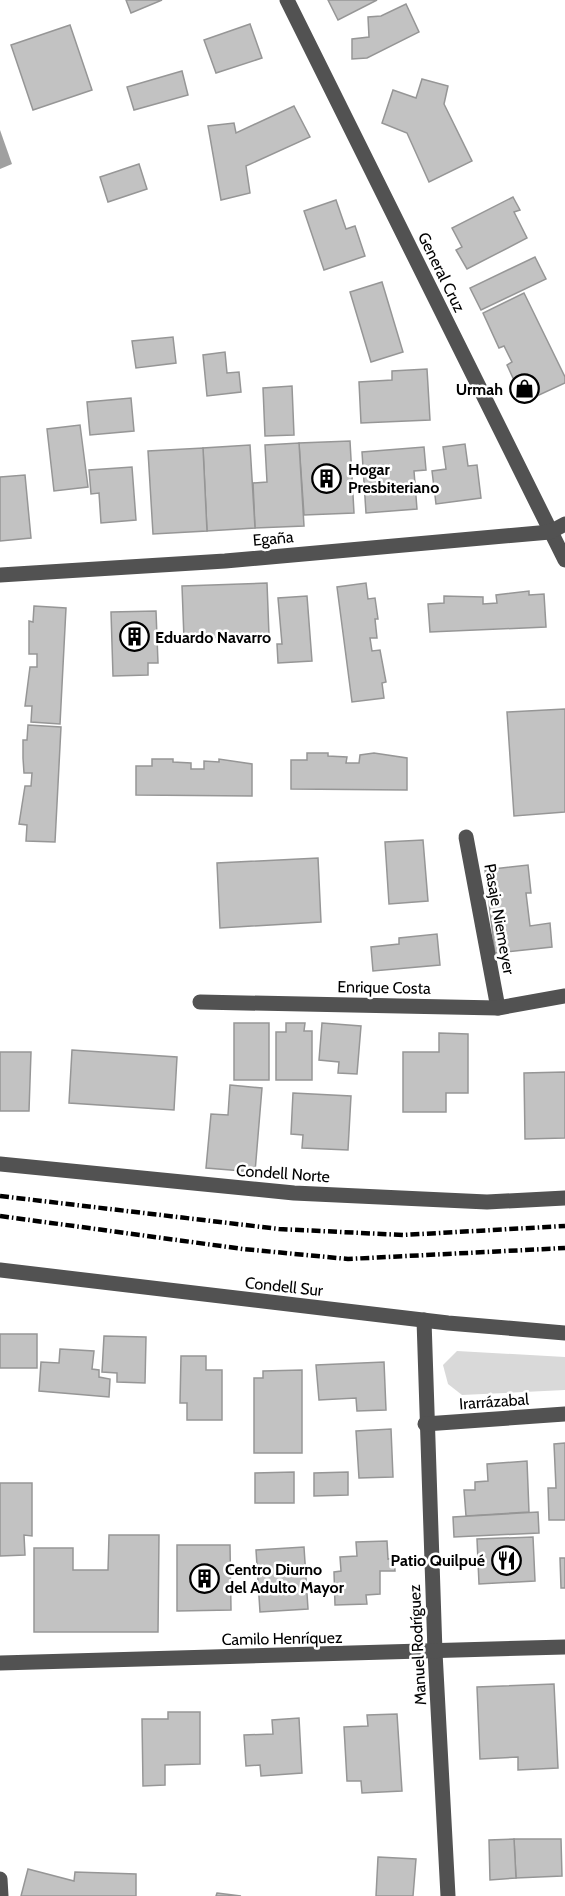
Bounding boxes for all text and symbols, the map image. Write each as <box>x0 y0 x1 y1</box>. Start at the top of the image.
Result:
street label: General Cruz <box>414 229 469 316</box>
shop icon: Urmah <box>508 373 540 405</box>
place label: Urmah <box>456 380 503 399</box>
place label: Hogar Presbiteriano <box>348 460 439 497</box>
building icon: Hogar Presbiteriano <box>311 462 343 494</box>
street label: Egaña <box>252 527 295 550</box>
building icon: Eduardo Navarro <box>118 621 150 653</box>
place label: Eduardo Navarro <box>155 628 271 647</box>
street label: Pasaje Niemeyer <box>480 862 519 977</box>
street label: Enrique Costa <box>337 977 431 998</box>
street label: Condell Norte <box>235 1161 331 1186</box>
street label: Condell Sur <box>244 1273 325 1300</box>
street label: Irarrázabal <box>459 1390 530 1413</box>
restaurant icon: Patio Quilpué <box>490 1544 522 1576</box>
place label: Patio Quilpué <box>391 1551 485 1570</box>
place label: Centro Diurno del Adulto Mayor <box>225 1560 345 1597</box>
building icon: Centro Diurno del Adulto Mayor <box>188 1562 220 1594</box>
street label: Manuel Rodríguez <box>405 1584 430 1706</box>
street label: Camilo Henríquez <box>221 1628 343 1649</box>

